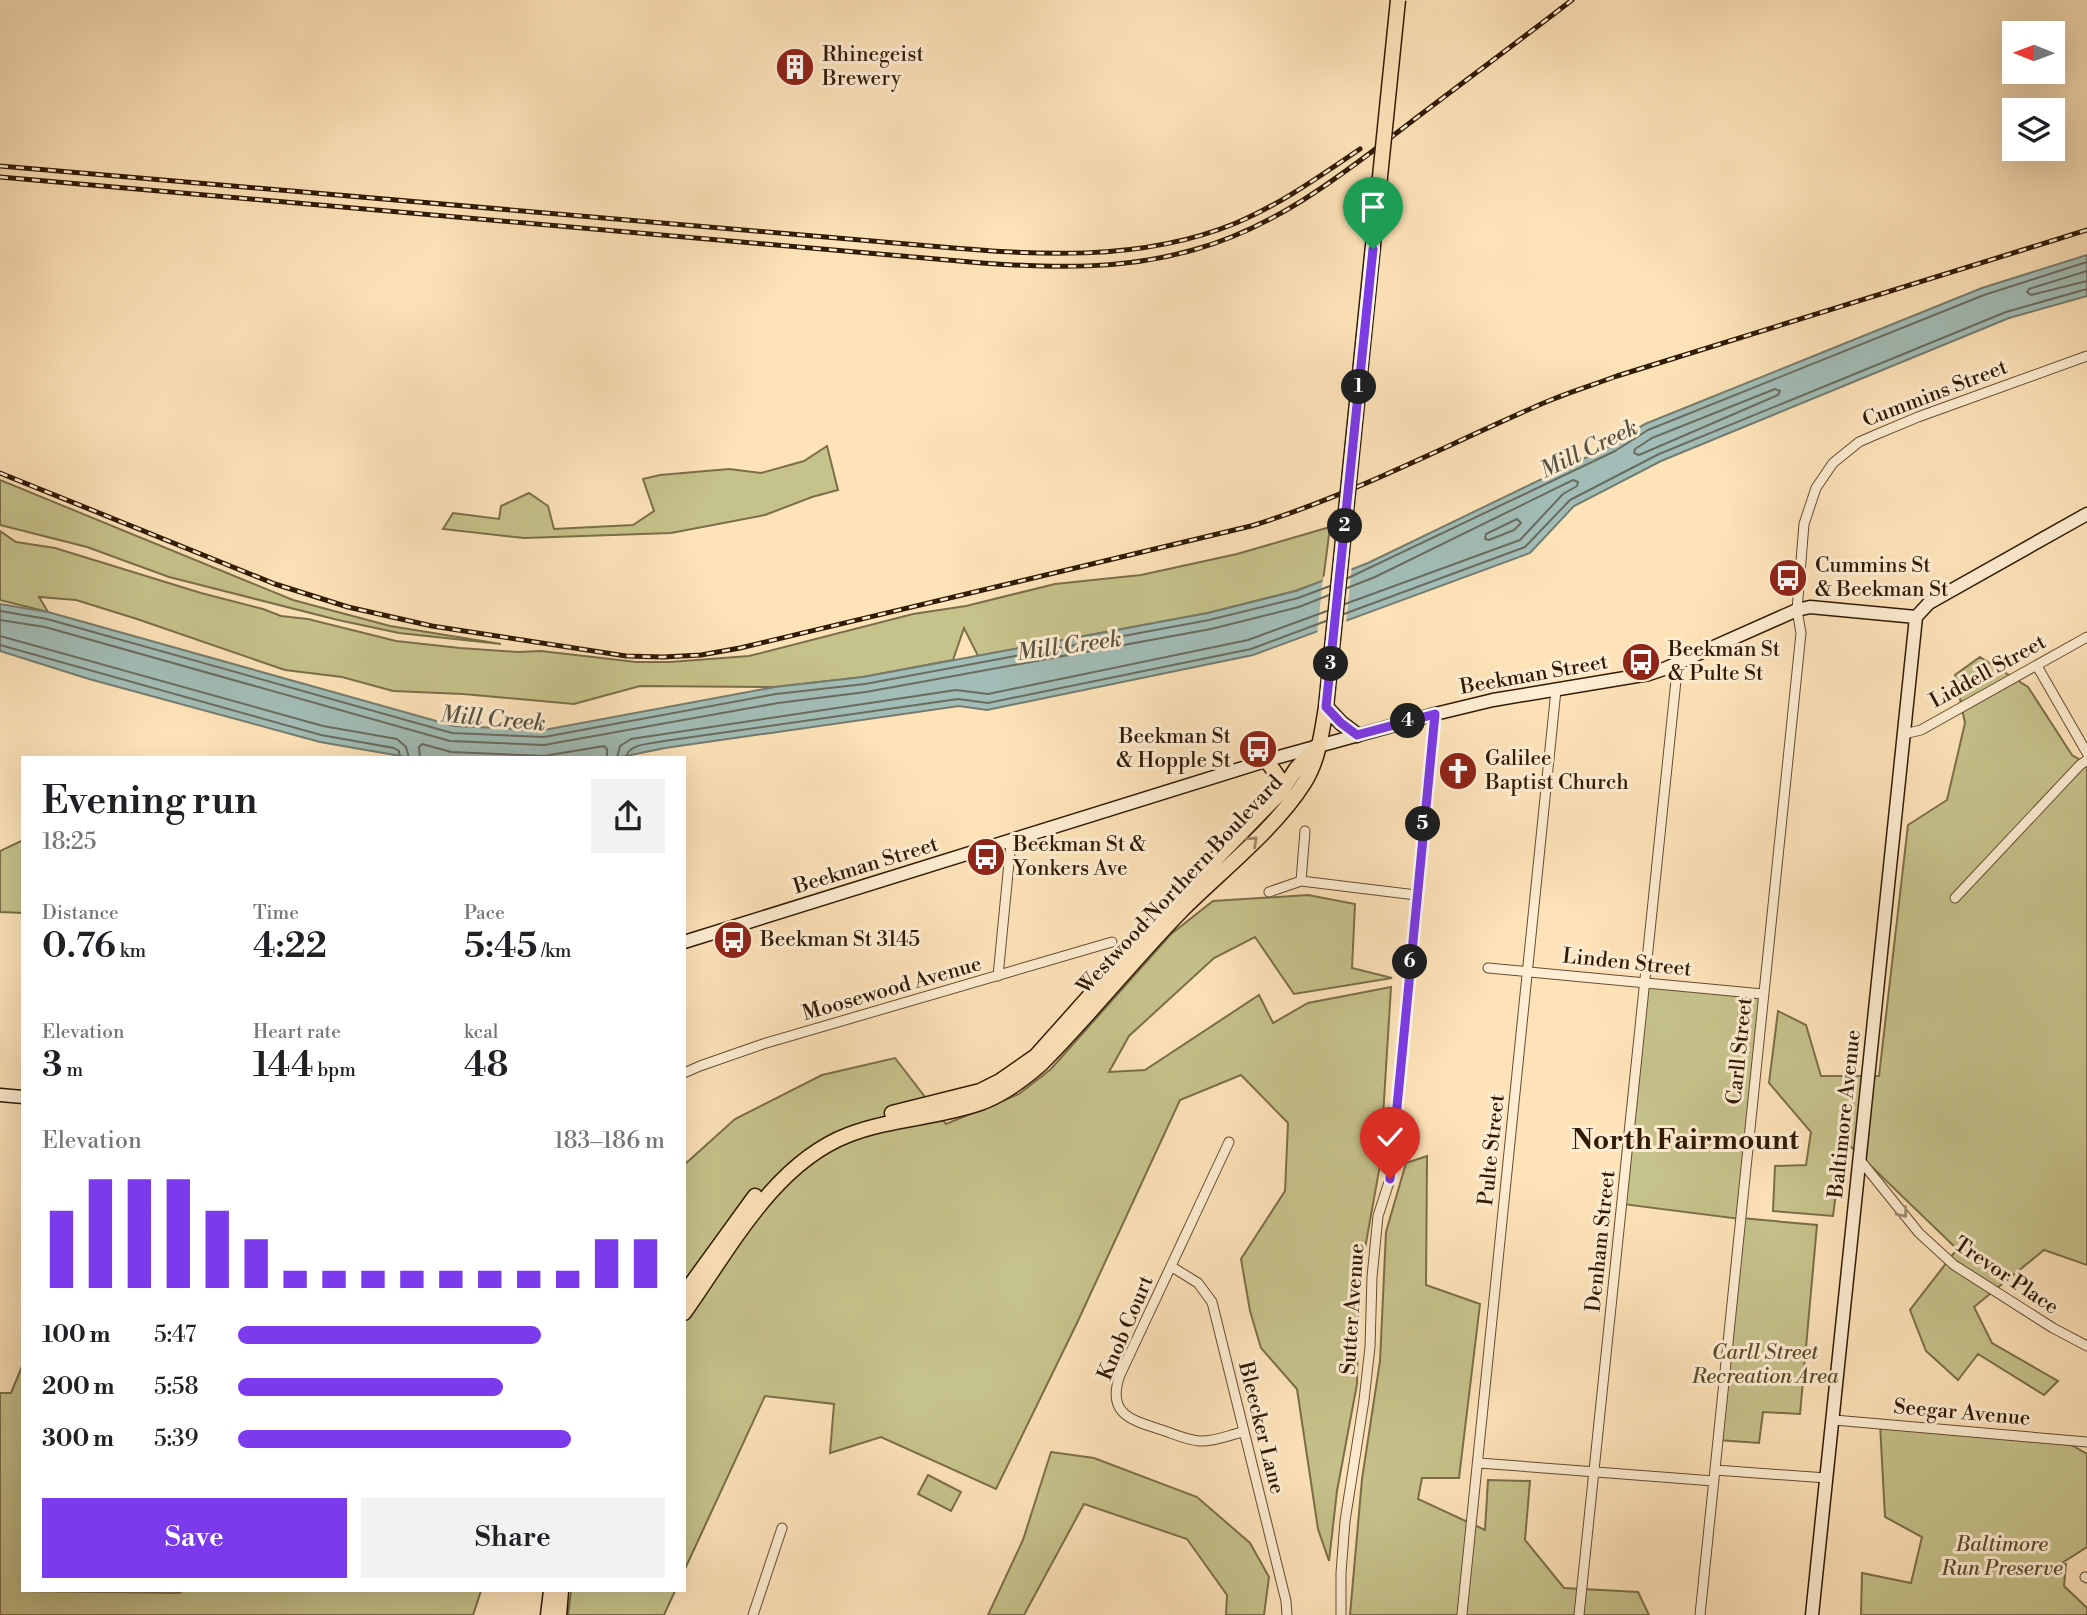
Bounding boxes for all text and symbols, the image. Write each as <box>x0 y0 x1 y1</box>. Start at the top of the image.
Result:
north arrow <box>2002 21 2065 84</box>
map controls <box>2002 21 2065 161</box>
place label: Rhinegeist Brewery <box>821 42 925 92</box>
building icon: Rhinegeist Brewery <box>774 46 816 88</box>
button: layers <box>2002 98 2065 161</box>
pin <box>1343 177 1403 249</box>
icon: arrive <box>1354 188 1392 226</box>
street label: Cummins Street <box>1859 354 2012 434</box>
pin: 1 <box>1342 370 1376 404</box>
text: 1 <box>1354 374 1363 398</box>
water label: Mill Creek <box>1535 413 1643 485</box>
pin: 2 <box>1328 508 1362 544</box>
text: 2 <box>1339 513 1350 537</box>
place label: Cummins St & Beekman St <box>1815 553 1949 603</box>
bus stop icon: Cummins St & Beekman St <box>1767 557 1809 599</box>
water label: Mill Creek <box>1015 625 1123 667</box>
street label: Liddell Street <box>1925 629 2051 715</box>
place label: Beekman St & Pulte St <box>1667 637 1781 687</box>
bus stop icon: Beekman St & Pulte St <box>1620 641 1662 683</box>
pin: 3 <box>1314 646 1348 682</box>
street label: Beekman Street <box>1457 649 1611 701</box>
text: 3 <box>1325 651 1336 675</box>
water label: Mill Creek <box>439 700 547 738</box>
pin: 4 <box>1390 704 1426 738</box>
text: 4 <box>1401 708 1414 732</box>
place label: Beekman St & Hopple St <box>1116 724 1232 774</box>
bus stop icon: Beekman St & Hopple St <box>1237 728 1279 770</box>
place label: Galilee Baptist Church <box>1484 746 1629 796</box>
church icon: Galilee Baptist Church <box>1437 750 1479 792</box>
street label: Westwood Northern Boulevard <box>1071 770 1289 1001</box>
text: Evening run <box>42 778 257 825</box>
button: share <box>591 779 665 853</box>
pin: 5 <box>1406 806 1440 842</box>
text: 5 <box>1417 811 1428 835</box>
text: 18:25 <box>42 828 97 856</box>
street label: Beekman Street <box>790 832 942 901</box>
place label: Beekman St & Yonkers Ave <box>1012 832 1147 882</box>
bus stop icon: Beekman St & Yonkers Ave <box>965 836 1007 878</box>
one-way arrow <box>1245 837 1258 849</box>
text: Distance <box>42 901 119 925</box>
text: Time <box>253 901 299 925</box>
text: Pace <box>464 901 505 925</box>
bus stop icon: Beekman St 3145 <box>712 919 754 961</box>
text: 0.76 <box>42 925 116 968</box>
text: 4:22 <box>253 925 327 968</box>
text: 5:45 <box>464 925 537 968</box>
place label: Beekman St 3145 <box>759 927 920 953</box>
text: km <box>116 939 146 963</box>
text: /km <box>537 939 572 963</box>
street label: Linden Street <box>1561 943 1693 983</box>
pin: 6 <box>1392 944 1428 979</box>
text: 6 <box>1404 949 1415 973</box>
street label: Moosewood Avenue <box>799 951 985 1027</box>
street label: Carll Street <box>1721 996 1759 1106</box>
text: Elevation <box>42 1020 124 1044</box>
text: Heart rate <box>253 1020 341 1044</box>
text: kcal <box>464 1020 498 1044</box>
street label: Baltimore Avenue <box>1823 1028 1867 1200</box>
text: 3 <box>42 1044 62 1087</box>
text: 144 <box>253 1044 314 1087</box>
text: 48 <box>464 1044 509 1087</box>
text: m <box>62 1058 83 1082</box>
text: bpm <box>314 1058 356 1082</box>
street label: Pulte Street <box>1473 1092 1511 1207</box>
pin <box>1360 1107 1420 1179</box>
icon: check <box>1371 1118 1409 1156</box>
district label: North Fairmount <box>1571 1123 1800 1158</box>
text: Elevation <box>42 1127 142 1155</box>
text: 183–186 m <box>554 1127 665 1155</box>
street label: Denham Street <box>1581 1168 1621 1313</box>
one-way arrow <box>1895 1205 1908 1217</box>
street label: Trevor Place <box>1949 1231 2063 1321</box>
street label: Sutter Avenue <box>1335 1242 1371 1376</box>
street label: Knob Court <box>1092 1271 1160 1384</box>
text: 100 m <box>42 1321 110 1349</box>
text: 5:47 <box>154 1321 196 1349</box>
park label: Carll Street Recreation Area <box>1691 1340 1839 1390</box>
street label: Bleecker Lane <box>1232 1358 1290 1497</box>
text: 200 m <box>42 1373 114 1401</box>
text: 5:58 <box>154 1373 199 1401</box>
street label: Seegar Avenue <box>1892 1394 2032 1432</box>
text: 300 m <box>42 1425 114 1453</box>
text: 5:39 <box>154 1425 199 1453</box>
button: Save <box>42 1498 347 1578</box>
button: Share <box>361 1498 665 1578</box>
park label: Baltimore Run Preserve <box>1940 1532 2063 1582</box>

